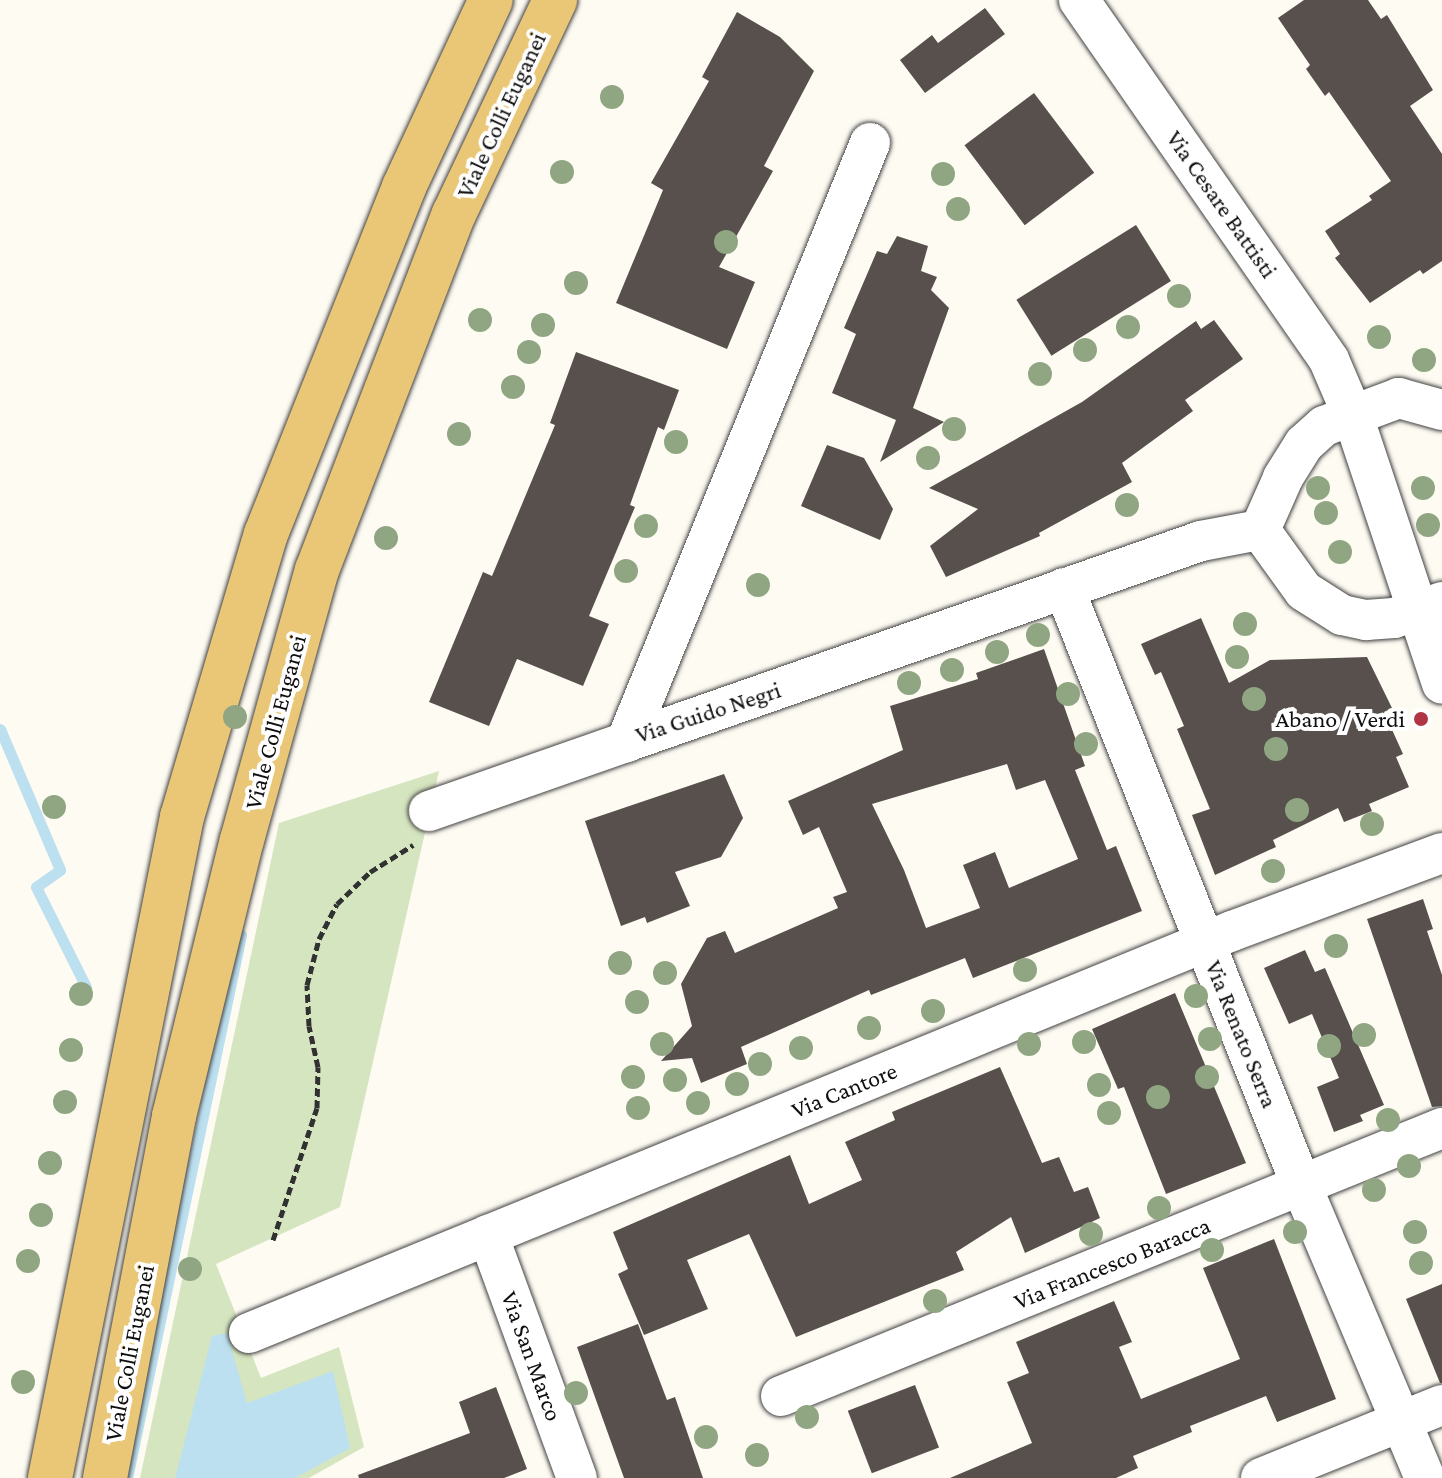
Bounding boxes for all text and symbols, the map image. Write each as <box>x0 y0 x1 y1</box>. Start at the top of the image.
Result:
street label: Viale Colli Euganei <box>450 28 552 202</box>
street label: Via Cesare Battisti <box>1160 125 1284 283</box>
street label: Viale Colli Euganei <box>238 632 312 812</box>
street label: Via Guido Negri <box>632 675 784 749</box>
place label: Abano / Verdi <box>1276 705 1405 733</box>
marker: Abano / Verdi <box>1412 710 1430 728</box>
street label: Via Renato Serra <box>1199 956 1285 1112</box>
street label: Via Cantore <box>787 1056 901 1124</box>
street label: Via Francesco Baracca <box>1010 1210 1214 1316</box>
street label: Viale Colli Euganei <box>98 1262 160 1444</box>
street label: Via San Marco <box>495 1287 569 1425</box>

